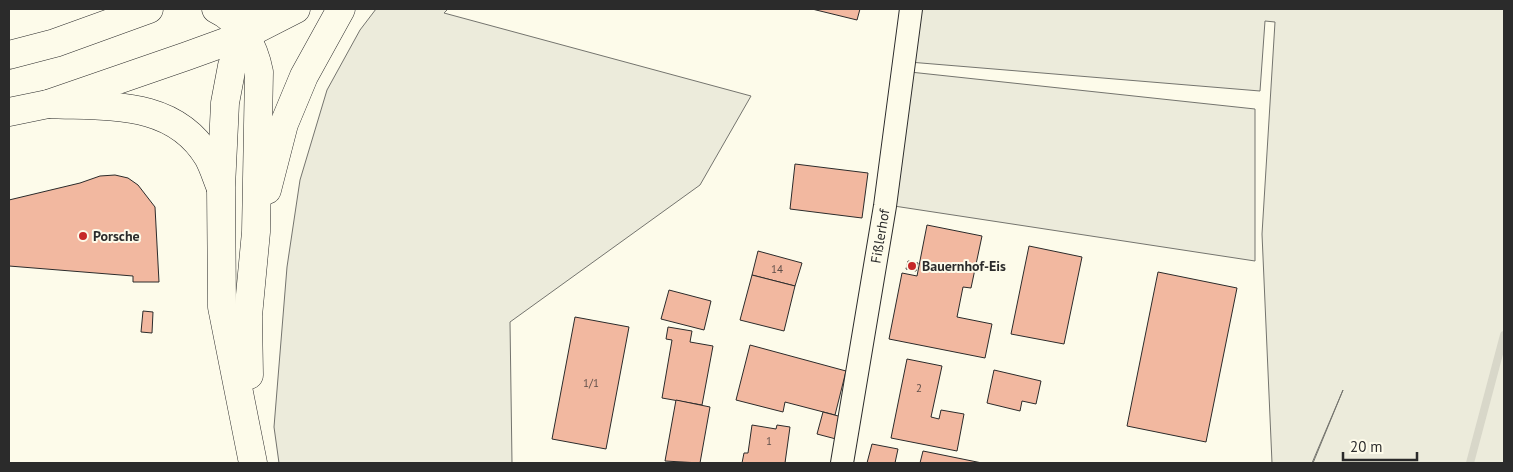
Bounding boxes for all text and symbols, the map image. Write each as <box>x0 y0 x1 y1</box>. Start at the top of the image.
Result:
street label: Fißlerhof <box>867 207 893 265</box>
place label: Porsche <box>93 227 140 245</box>
marker: Porsche <box>77 230 89 242</box>
place label: Bauernhof-Eis <box>922 257 1006 275</box>
marker: Bauernhof-Eis <box>906 260 918 272</box>
house number: 14 <box>771 262 783 276</box>
house number: 1/1 <box>583 376 599 390</box>
house number: 2 <box>916 381 922 395</box>
scale bar <box>1343 430 1417 462</box>
house number: 1 <box>766 434 772 448</box>
text: 20 m <box>1350 437 1383 456</box>

